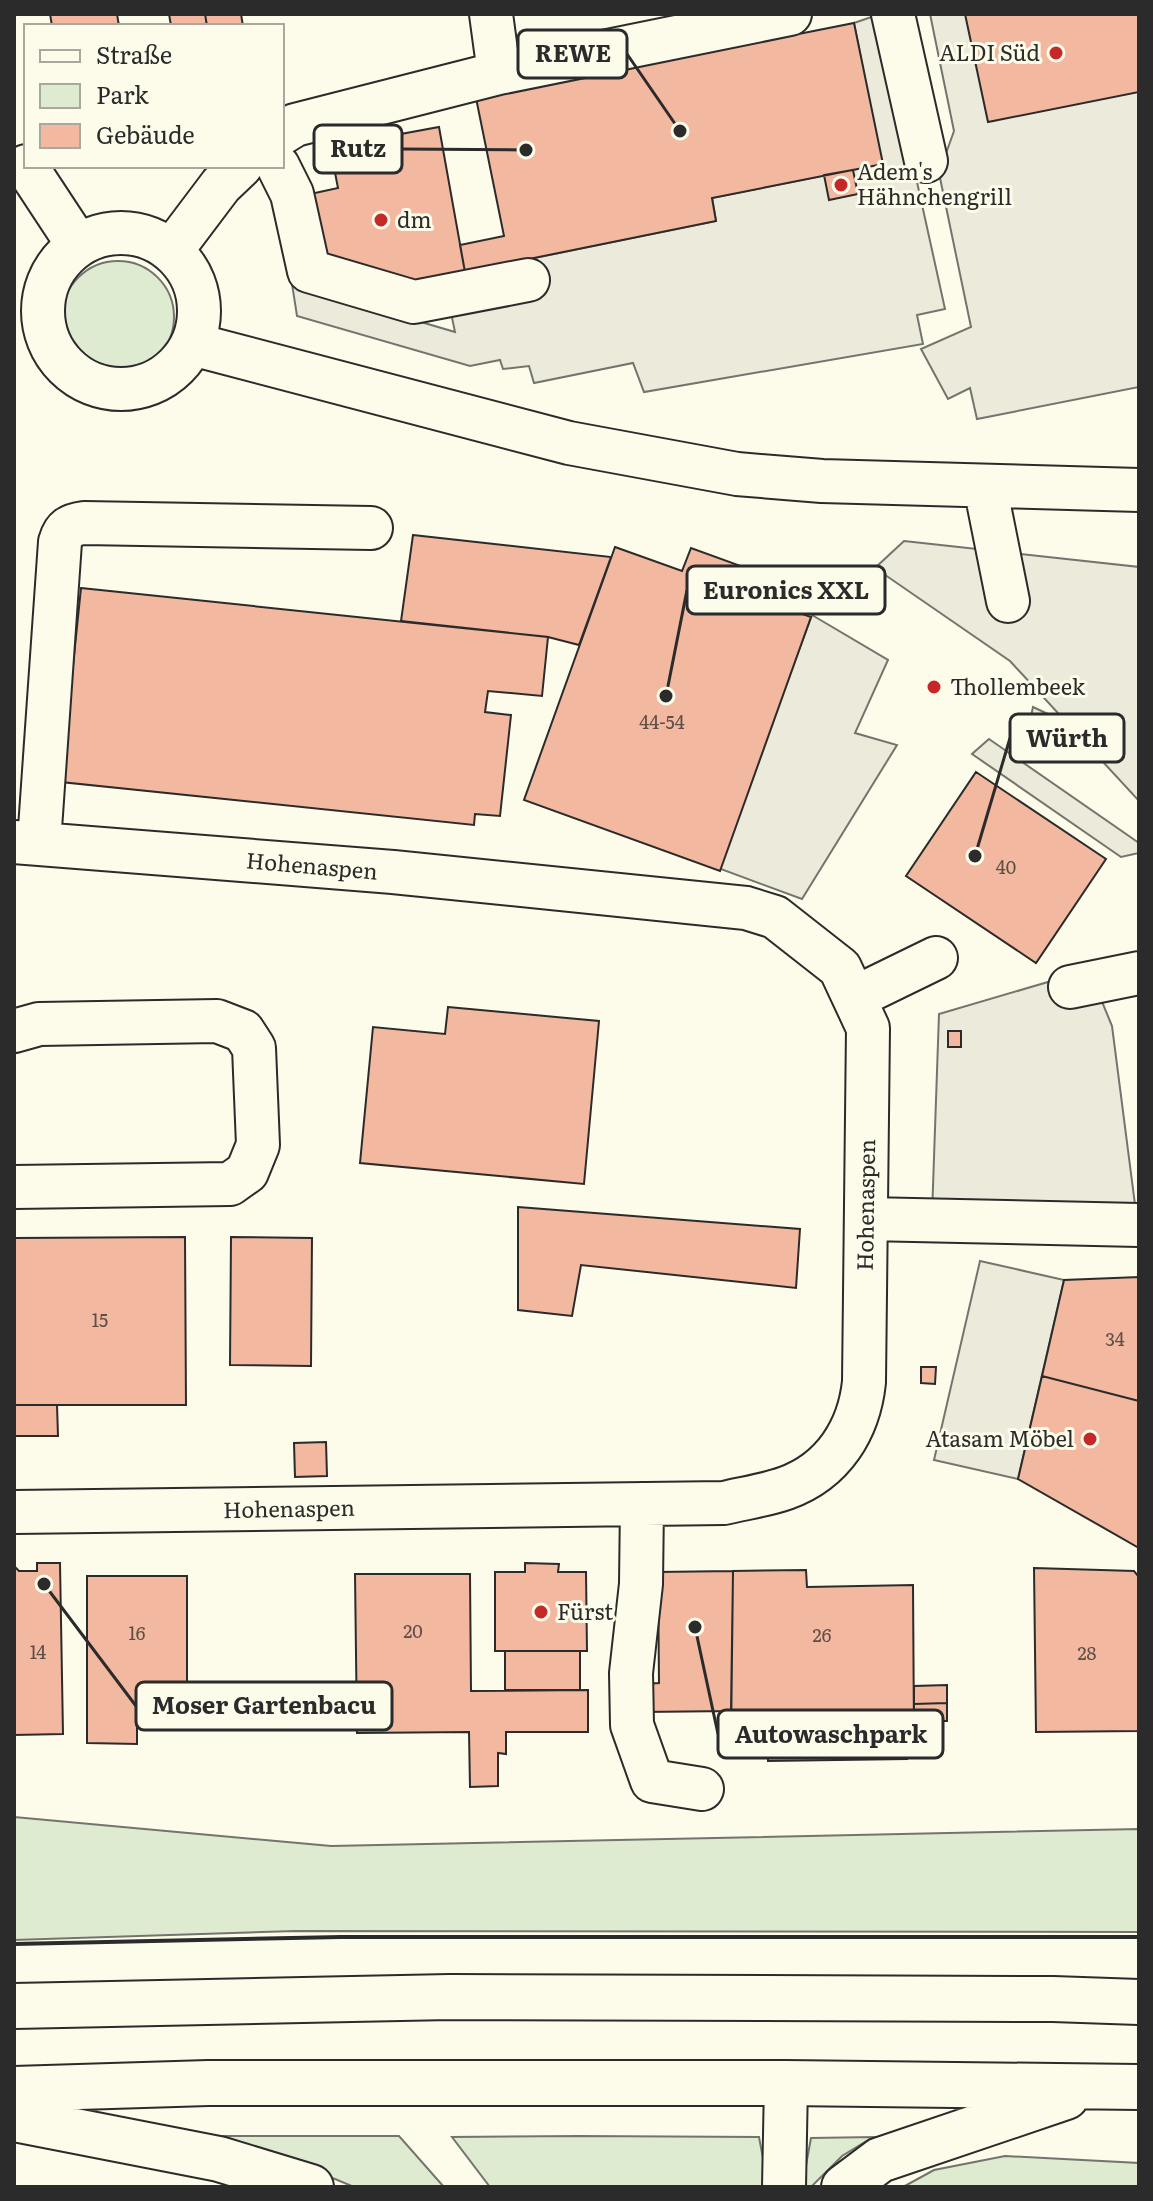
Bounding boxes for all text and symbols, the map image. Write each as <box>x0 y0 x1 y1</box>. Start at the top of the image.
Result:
legend <box>24 24 284 168</box>
callout: REWE <box>518 30 627 78</box>
text: REWE <box>535 34 611 69</box>
place label: ALDI Süd <box>939 35 1040 68</box>
text: Straße <box>96 36 172 71</box>
marker: ALDI Süd <box>1047 44 1065 62</box>
text: Park <box>96 76 149 111</box>
text: Gebäude <box>96 116 195 151</box>
callout: Rutz <box>314 125 402 173</box>
text: Rutz <box>330 129 386 164</box>
place label: Adem's Hähnchengrill <box>857 154 1012 212</box>
marker: Adem's Hähnchengrill <box>832 176 850 194</box>
place label: dm <box>397 202 432 235</box>
marker: dm <box>372 211 390 229</box>
callout: Euronics XXL <box>687 566 885 614</box>
text: Euronics XXL <box>703 571 869 606</box>
place label: Thollembeek <box>950 669 1086 702</box>
marker: Thollembeek <box>925 678 943 696</box>
house number: 44-54 <box>639 708 685 735</box>
callout: Würth <box>1010 714 1124 762</box>
text: Würth <box>1026 719 1108 754</box>
street label: Hohenaspen <box>245 842 379 887</box>
house number: 40 <box>996 853 1016 880</box>
street label: Hohenaspen <box>847 1139 882 1271</box>
house number: 15 <box>92 1306 108 1333</box>
house number: 34 <box>1105 1325 1125 1352</box>
place label: Atasam Möbel <box>926 1421 1074 1454</box>
marker: Atasam Möbel <box>1081 1430 1099 1448</box>
street label: Hohenaspen <box>223 1490 355 1525</box>
place label: Fürst <box>557 1594 613 1627</box>
marker: Fürst <box>532 1603 550 1621</box>
house number: 20 <box>403 1617 423 1644</box>
house number: 16 <box>129 1619 146 1646</box>
house number: 26 <box>813 1621 832 1648</box>
house number: 14 <box>30 1638 46 1665</box>
house number: 28 <box>1077 1639 1097 1666</box>
callout: Moser Gartenbacu <box>136 1682 392 1730</box>
text: Moser Gartenbacu <box>152 1686 376 1721</box>
callout: Autowaschpark <box>718 1710 943 1758</box>
text: Autowaschpark <box>735 1715 928 1750</box>

